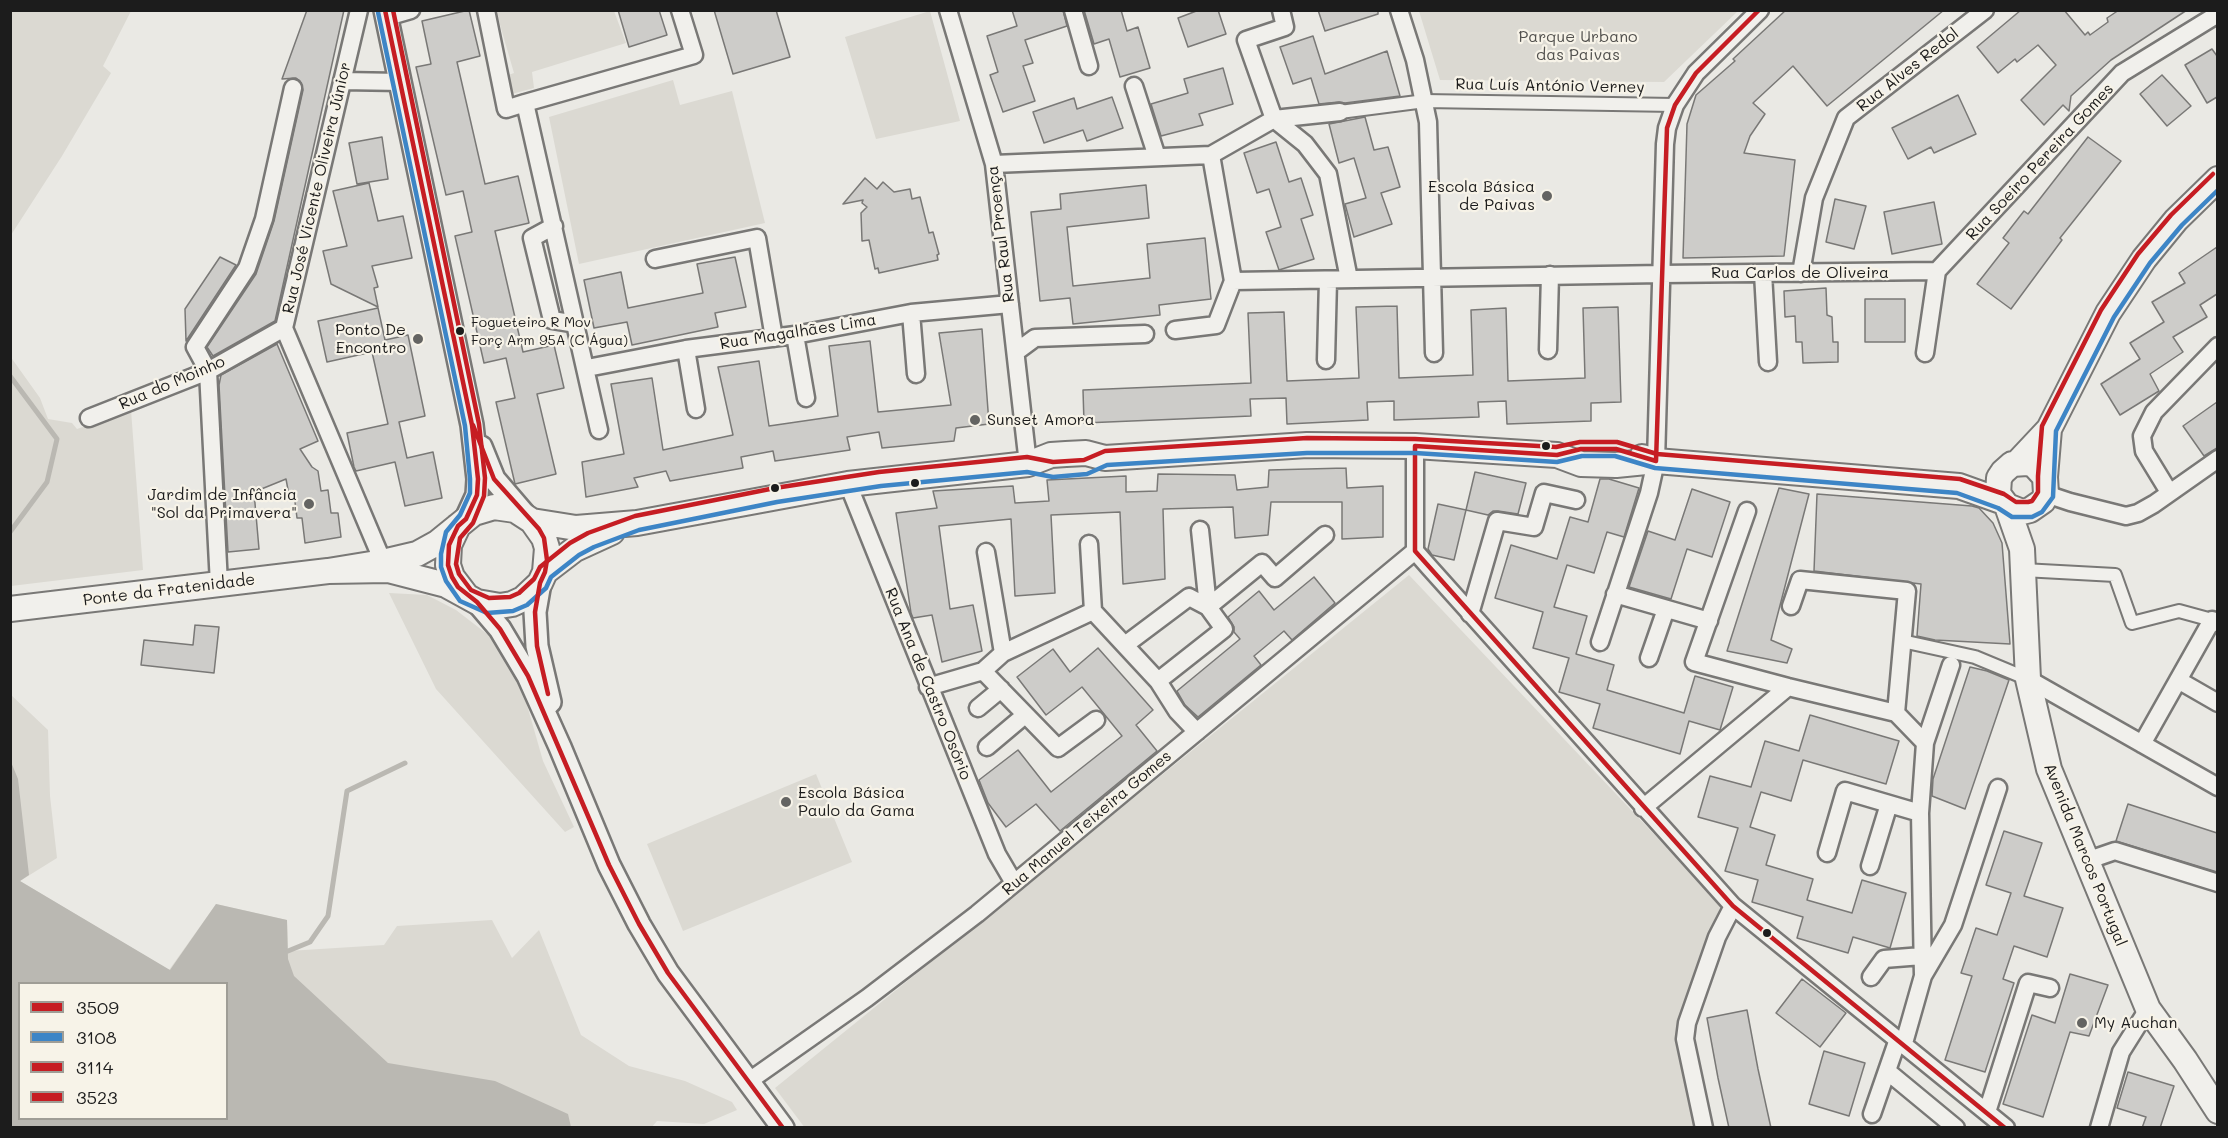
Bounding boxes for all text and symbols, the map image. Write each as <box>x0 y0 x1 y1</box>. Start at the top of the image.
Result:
street label: Rua Alves Redol <box>1853 24 1963 116</box>
park label: Parque Urbano das Paivas <box>1518 27 1638 65</box>
street label: Rua José Vicente Oliveira Júnior <box>279 60 355 316</box>
street label: Rua Luís António Verney <box>1455 75 1645 97</box>
street label: Rua Soeiro Pereira Gomes <box>1962 80 2118 244</box>
street label: Rua Raul Proença <box>983 165 1019 303</box>
place label: Escola Básica de Paivas <box>1428 177 1535 215</box>
marker: Escola Básica de Paivas <box>1540 189 1554 203</box>
street label: Rua Carlos de Oliveira <box>1711 263 1889 283</box>
street label: Rua Magalhães Lima <box>719 310 877 354</box>
place label: Fogueteiro R Mov Forç Arm 95A (C Água) <box>471 315 628 348</box>
place label: Ponto De Encontro <box>335 320 406 358</box>
marker: Fogueteiro R Mov Forç Arm 95A (C Água) <box>454 325 466 337</box>
marker: Ponto De Encontro <box>411 332 425 346</box>
street label: Rua do Moinho <box>116 352 228 414</box>
place label: Sunset Amora <box>987 410 1095 430</box>
marker: Sunset Amora <box>968 413 982 427</box>
unlabelled marker <box>1540 440 1552 452</box>
unlabelled marker <box>909 477 921 489</box>
unlabelled marker <box>769 482 781 494</box>
place label: Jardim de Infância "Sol da Primavera" <box>148 485 297 523</box>
marker: Jardim de Infância "Sol da Primavera" <box>302 497 316 511</box>
street label: Ponte da Fratenidade <box>82 570 256 610</box>
street label: Rua Ana de Castro Osório <box>881 585 975 783</box>
street label: Rua Manuel Teixeira Gomes <box>998 747 1176 899</box>
street label: Avenida Marcos Portugal <box>2039 761 2131 949</box>
place label: Escola Básica Paulo da Gama <box>798 783 915 821</box>
marker: Escola Básica Paulo da Gama <box>779 795 793 809</box>
unlabelled marker <box>1761 927 1773 939</box>
legend <box>18 982 228 1120</box>
text: 3509 <box>76 995 119 1019</box>
place label: My Auchan <box>2094 1013 2177 1033</box>
marker: My Auchan <box>2075 1016 2089 1030</box>
text: 3108 <box>76 1025 117 1049</box>
text: 3114 <box>76 1055 113 1079</box>
text: 3523 <box>76 1085 118 1109</box>

